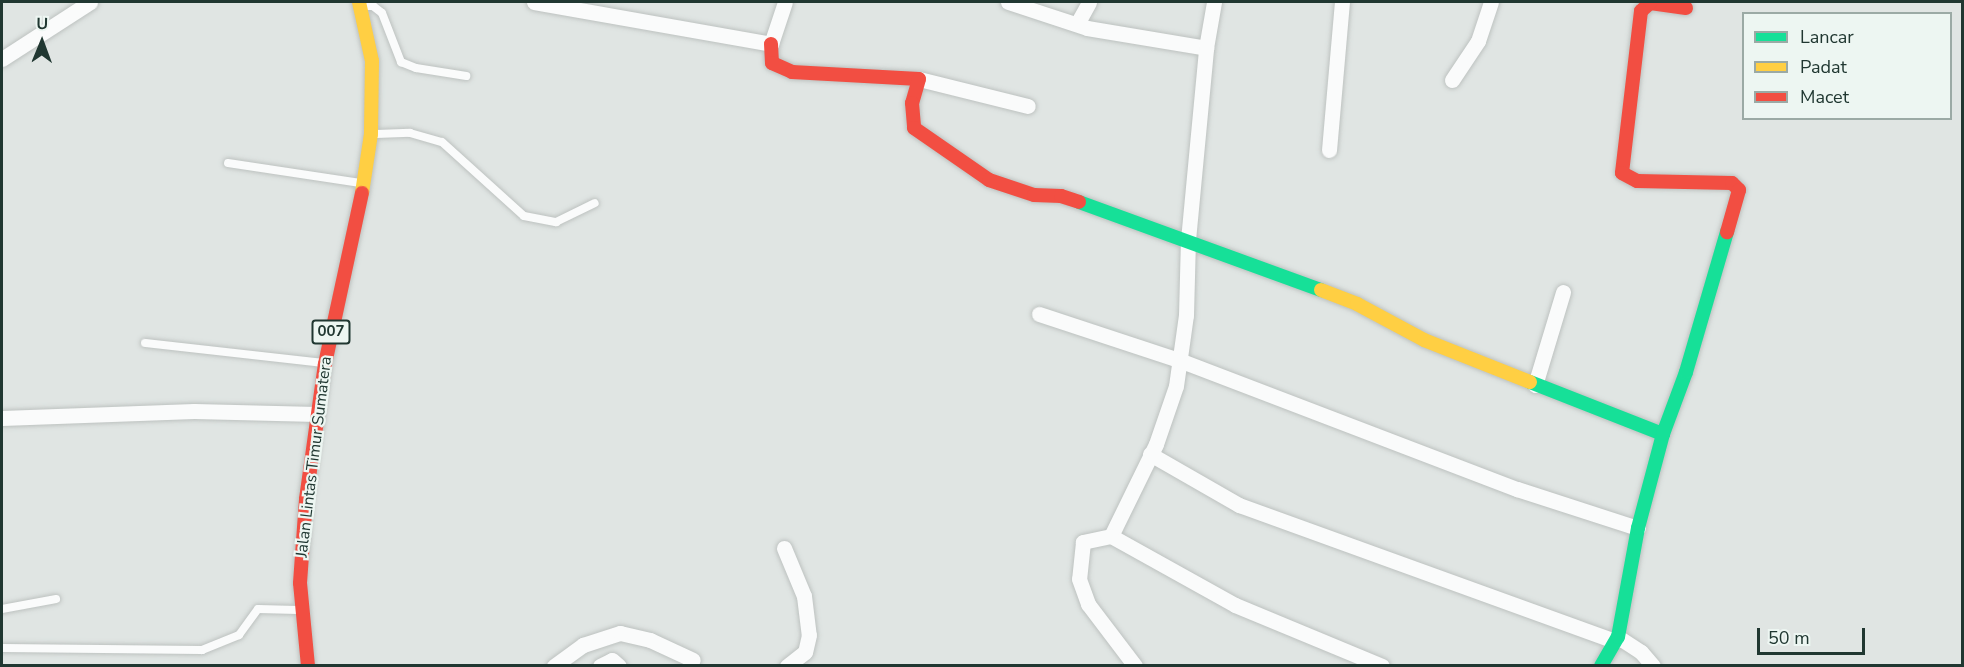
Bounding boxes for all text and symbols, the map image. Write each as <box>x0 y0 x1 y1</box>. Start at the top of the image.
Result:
north arrow <box>12 12 72 72</box>
legend <box>1742 12 1952 120</box>
text: U <box>36 13 48 35</box>
text: Lancar <box>1800 25 1854 49</box>
text: Padat <box>1800 55 1847 79</box>
text: Macet <box>1800 85 1849 109</box>
road number: 007 <box>312 320 350 344</box>
street label: Jalan Lintas Timur Sumatera <box>292 355 336 559</box>
scale bar <box>1760 616 1868 654</box>
text: 50 m <box>1768 626 1810 650</box>

